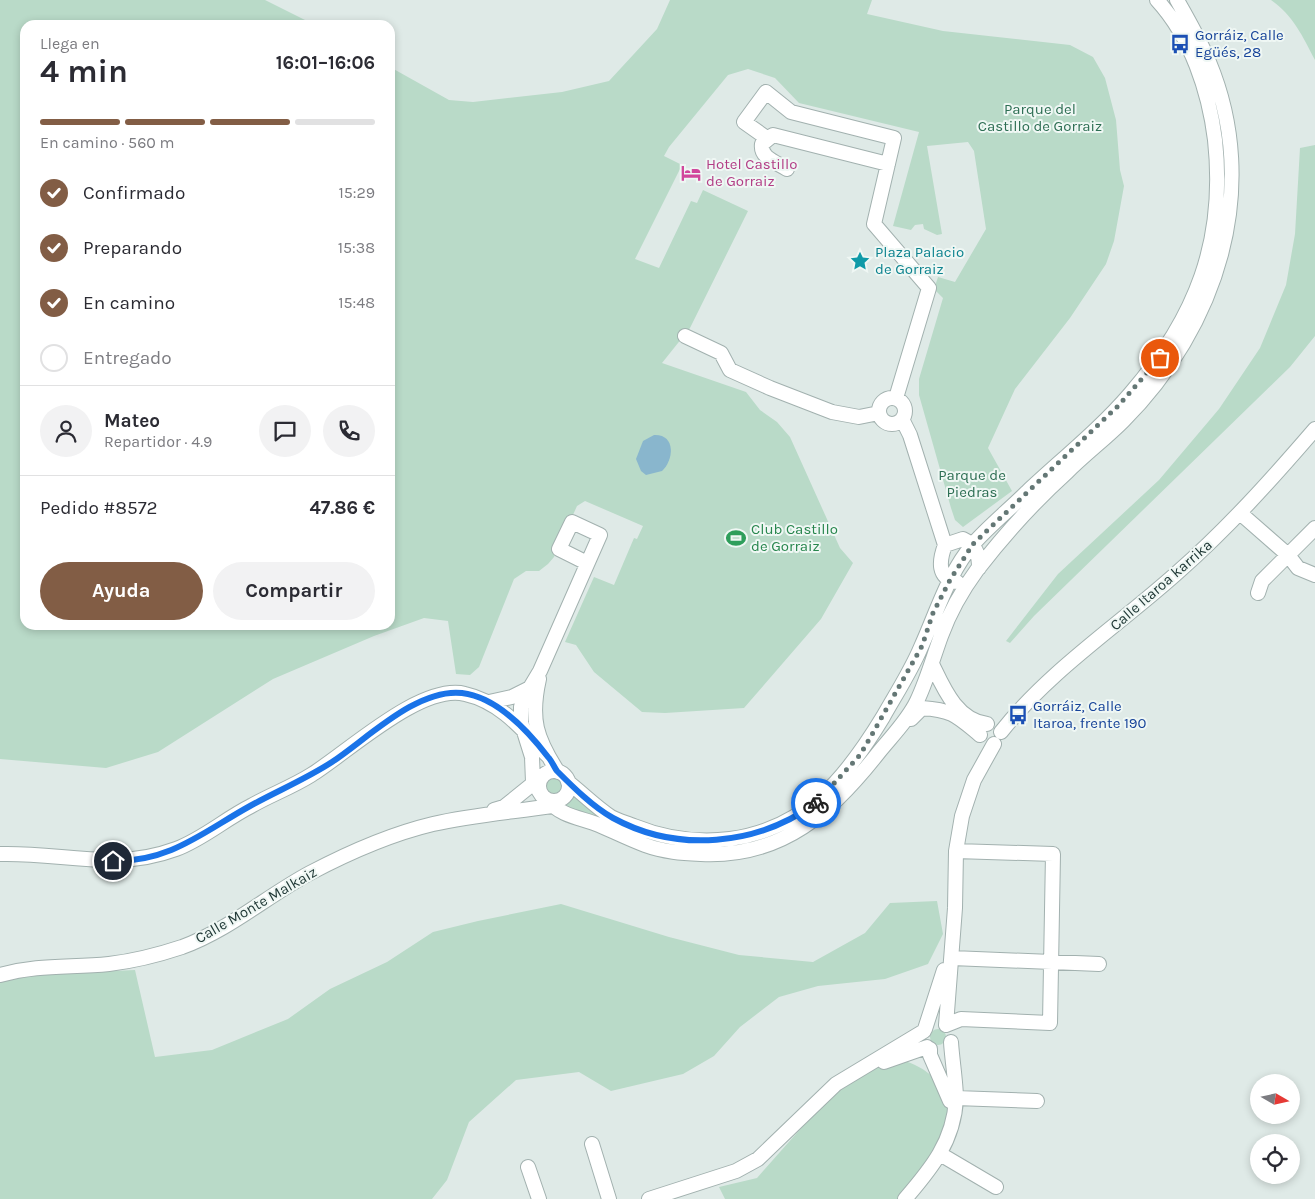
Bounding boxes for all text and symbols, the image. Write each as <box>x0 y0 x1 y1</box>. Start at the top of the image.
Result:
place label: Gorráiz, Calle Egüés, 28 <box>1195 26 1284 61</box>
bus stop icon: Gorráiz, Calle Egüés, 28 <box>1169 33 1191 55</box>
text: Llega en <box>40 34 100 53</box>
text: 16:01–16:06 <box>276 52 375 74</box>
text: 4 min <box>40 53 128 90</box>
park label: Parque del Castillo de Gorraiz <box>978 100 1102 135</box>
text: En camino · 560 m <box>40 133 175 152</box>
place label: Hotel Castillo de Gorraiz <box>706 155 797 190</box>
hotel icon: Hotel Castillo de Gorraiz <box>680 162 702 184</box>
icon: check <box>40 179 68 207</box>
text: Confirmado <box>83 182 185 204</box>
text: 15:29 <box>338 183 375 202</box>
icon: check <box>40 234 68 262</box>
text: Preparando <box>83 237 182 259</box>
text: 15:38 <box>338 238 375 257</box>
place label: Plaza Palacio de Gorraiz <box>875 243 964 278</box>
place icon: Plaza Palacio de Gorraiz <box>849 250 871 272</box>
icon: check <box>40 289 68 317</box>
text: En camino <box>83 292 175 314</box>
text: 15:48 <box>338 293 375 312</box>
pin <box>1139 337 1181 379</box>
icon: bag <box>1146 344 1174 372</box>
text: Entregado <box>83 347 172 369</box>
button: person <box>40 405 92 457</box>
button: chat <box>259 405 311 457</box>
button: phone <box>323 405 375 457</box>
text: Mateo <box>104 410 160 432</box>
text: Repartidor · 4.9 <box>104 432 212 451</box>
park label: Parque de Piedras <box>938 466 1006 501</box>
text: Pedido #8572 <box>40 497 158 519</box>
text: 47.86 € <box>309 497 375 519</box>
place label: Club Castillo de Gorraiz <box>751 520 838 555</box>
sports icon: Club Castillo de Gorraiz <box>725 527 747 549</box>
street label: Calle Itaroa karrika <box>1106 536 1216 634</box>
button: Ayuda <box>40 562 203 620</box>
button: Compartir <box>213 562 375 620</box>
place label: Gorráiz, Calle Itaroa, frente 190 <box>1033 697 1147 732</box>
bus stop icon: Gorráiz, Calle Itaroa, frente 190 <box>1007 704 1029 726</box>
courier <box>791 778 841 828</box>
icon: bike <box>802 789 830 817</box>
pin <box>92 840 134 882</box>
icon: home <box>99 847 127 875</box>
street label: Calle Monte Malkaiz <box>192 863 320 947</box>
north arrow <box>1250 1074 1300 1124</box>
map controls <box>1250 1074 1300 1184</box>
button: locate <box>1250 1134 1300 1184</box>

